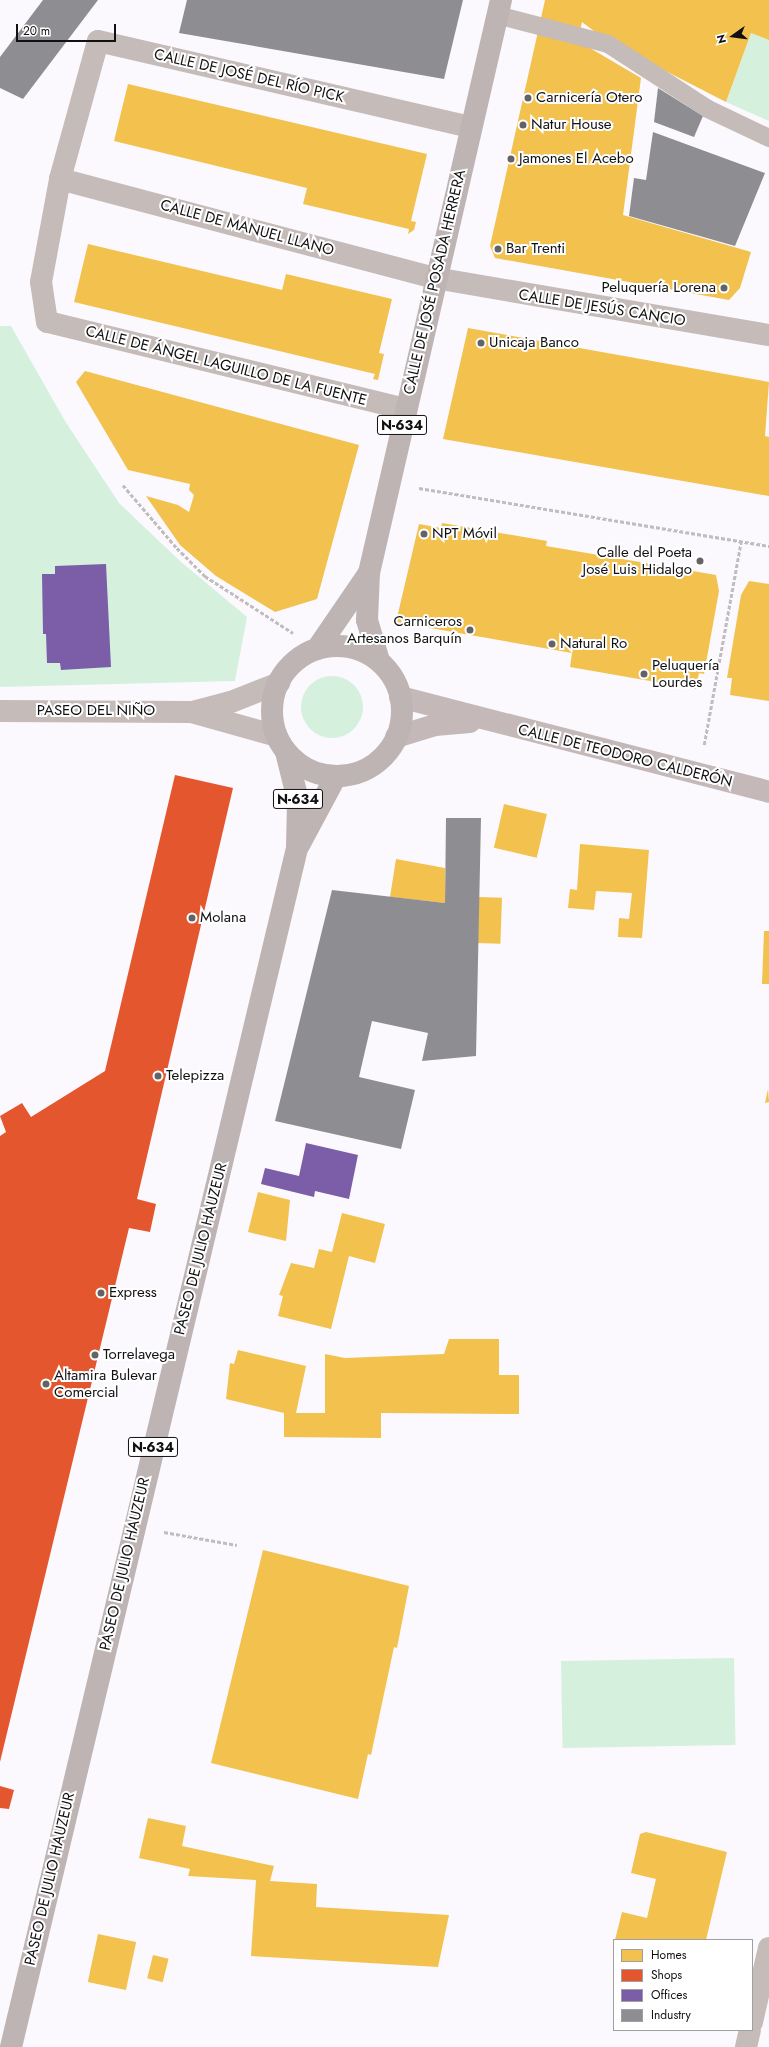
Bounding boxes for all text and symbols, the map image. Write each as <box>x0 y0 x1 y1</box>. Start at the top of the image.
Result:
scale bar <box>18 16 118 42</box>
north arrow <box>713 16 753 56</box>
text: 20 m <box>23 22 50 40</box>
text: N <box>713 33 730 45</box>
street label: CALLE DE JOSÉ DEL RÍO PICK <box>152 45 346 107</box>
place label: Carnicería Otero <box>536 89 642 107</box>
marker: Carnicería Otero <box>523 93 533 103</box>
place label: Natur House <box>531 116 612 134</box>
marker: Natur House <box>518 120 528 130</box>
place label: Jamones El Acebo <box>519 150 634 168</box>
marker: Jamones El Acebo <box>506 154 516 164</box>
street label: CALLE DE JOSÉ POSADA HERRERA <box>400 168 470 396</box>
street label: CALLE DE MANUEL LLANO <box>158 196 336 260</box>
place label: Bar Trenti <box>506 240 565 258</box>
marker: Bar Trenti <box>493 244 503 254</box>
place label: Peluquería Lorena <box>602 279 716 297</box>
marker: Peluquería Lorena <box>719 283 729 293</box>
street label: CALLE DE JESÚS CANCIO <box>517 286 687 330</box>
street label: CALLE DE ÁNGEL LAGUILLO DE LA FUENTE <box>84 322 368 410</box>
place label: Unicaja Banco <box>489 334 579 352</box>
marker: Unicaja Banco <box>476 338 486 348</box>
road number: N-634 <box>376 413 428 437</box>
place label: NPT Móvil <box>432 525 497 543</box>
marker: NPT Móvil <box>419 529 429 539</box>
place label: Calle del Poeta José Luis Hidalgo <box>583 543 692 578</box>
marker: Calle del Poeta José Luis Hidalgo <box>695 556 705 566</box>
place label: Carniceros Artesanos Barquín <box>347 612 462 647</box>
marker: Carniceros Artesanos Barquín <box>465 625 475 635</box>
place label: Natural Ro <box>560 635 627 653</box>
marker: Natural Ro <box>547 639 557 649</box>
place label: Peluquería Lourdes <box>652 656 719 691</box>
marker: Peluquería Lourdes <box>639 669 649 679</box>
street label: PASEO DEL NIÑO <box>37 702 155 720</box>
street label: CALLE DE TEODORO CALDERÓN <box>516 721 734 791</box>
road number: N-634 <box>272 787 324 811</box>
place label: Molana <box>200 909 246 927</box>
marker: Molana <box>187 913 197 923</box>
place label: Telepizza <box>166 1067 224 1085</box>
marker: Telepizza <box>153 1071 163 1081</box>
street label: PASEO DE JULIO HAUZEUR <box>171 1161 231 1337</box>
place label: Express <box>109 1284 157 1302</box>
marker: Express <box>96 1288 106 1298</box>
place label: Torrelavega <box>103 1346 175 1364</box>
marker: Torrelavega <box>90 1350 100 1360</box>
place label: Altamira Bulevar Comercial <box>54 1366 157 1401</box>
marker: Altamira Bulevar Comercial <box>41 1379 51 1389</box>
road number: N-634 <box>127 1435 179 1459</box>
street label: PASEO DE JULIO HAUZEUR <box>96 1476 154 1652</box>
street label: PASEO DE JULIO HAUZEUR <box>21 1791 79 1967</box>
legend <box>613 1939 753 2031</box>
text: Homes <box>651 1946 687 1964</box>
text: Shops <box>651 1966 682 1984</box>
text: Offices <box>651 1986 687 2004</box>
text: Industry <box>651 2006 691 2024</box>

